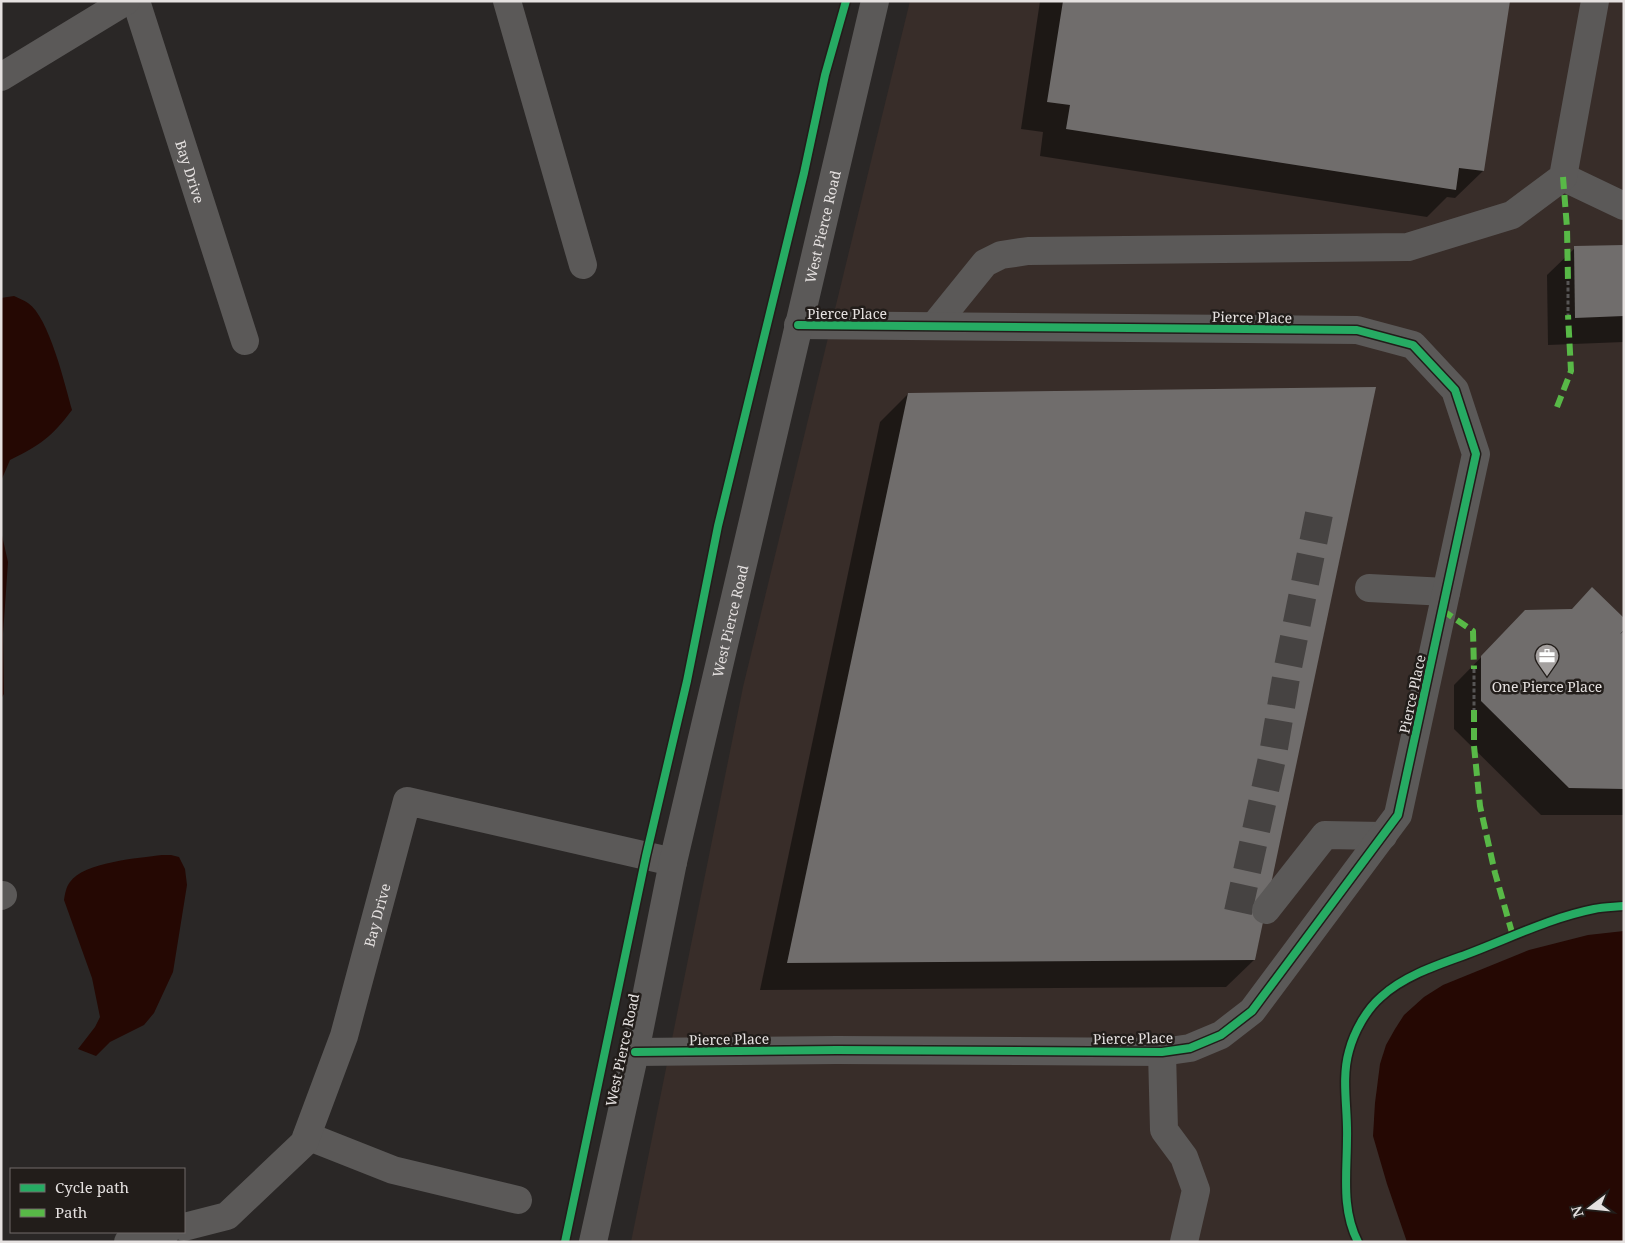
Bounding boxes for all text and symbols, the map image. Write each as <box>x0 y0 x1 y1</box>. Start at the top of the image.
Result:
street label: Bay Drive <box>172 138 210 205</box>
street label: West Pierce Road <box>800 168 845 285</box>
street label: Pierce Place <box>807 304 887 323</box>
street label: Pierce Place <box>1212 307 1292 327</box>
street label: West Pierce Road <box>707 562 752 679</box>
office icon: One Pierce Place <box>1534 643 1560 677</box>
street label: Pierce Place <box>1394 653 1430 735</box>
place label: One Pierce Place <box>1492 677 1602 696</box>
street label: Bay Drive <box>359 881 394 949</box>
street label: West Pierce Road <box>601 991 643 1108</box>
street label: Pierce Place <box>1093 1028 1173 1048</box>
street label: Pierce Place <box>689 1029 769 1049</box>
legend <box>10 1168 185 1233</box>
text: Cycle path <box>55 1177 130 1197</box>
north arrow <box>1565 1183 1615 1233</box>
text: Path <box>55 1202 88 1222</box>
text: N <box>1566 1204 1588 1220</box>

